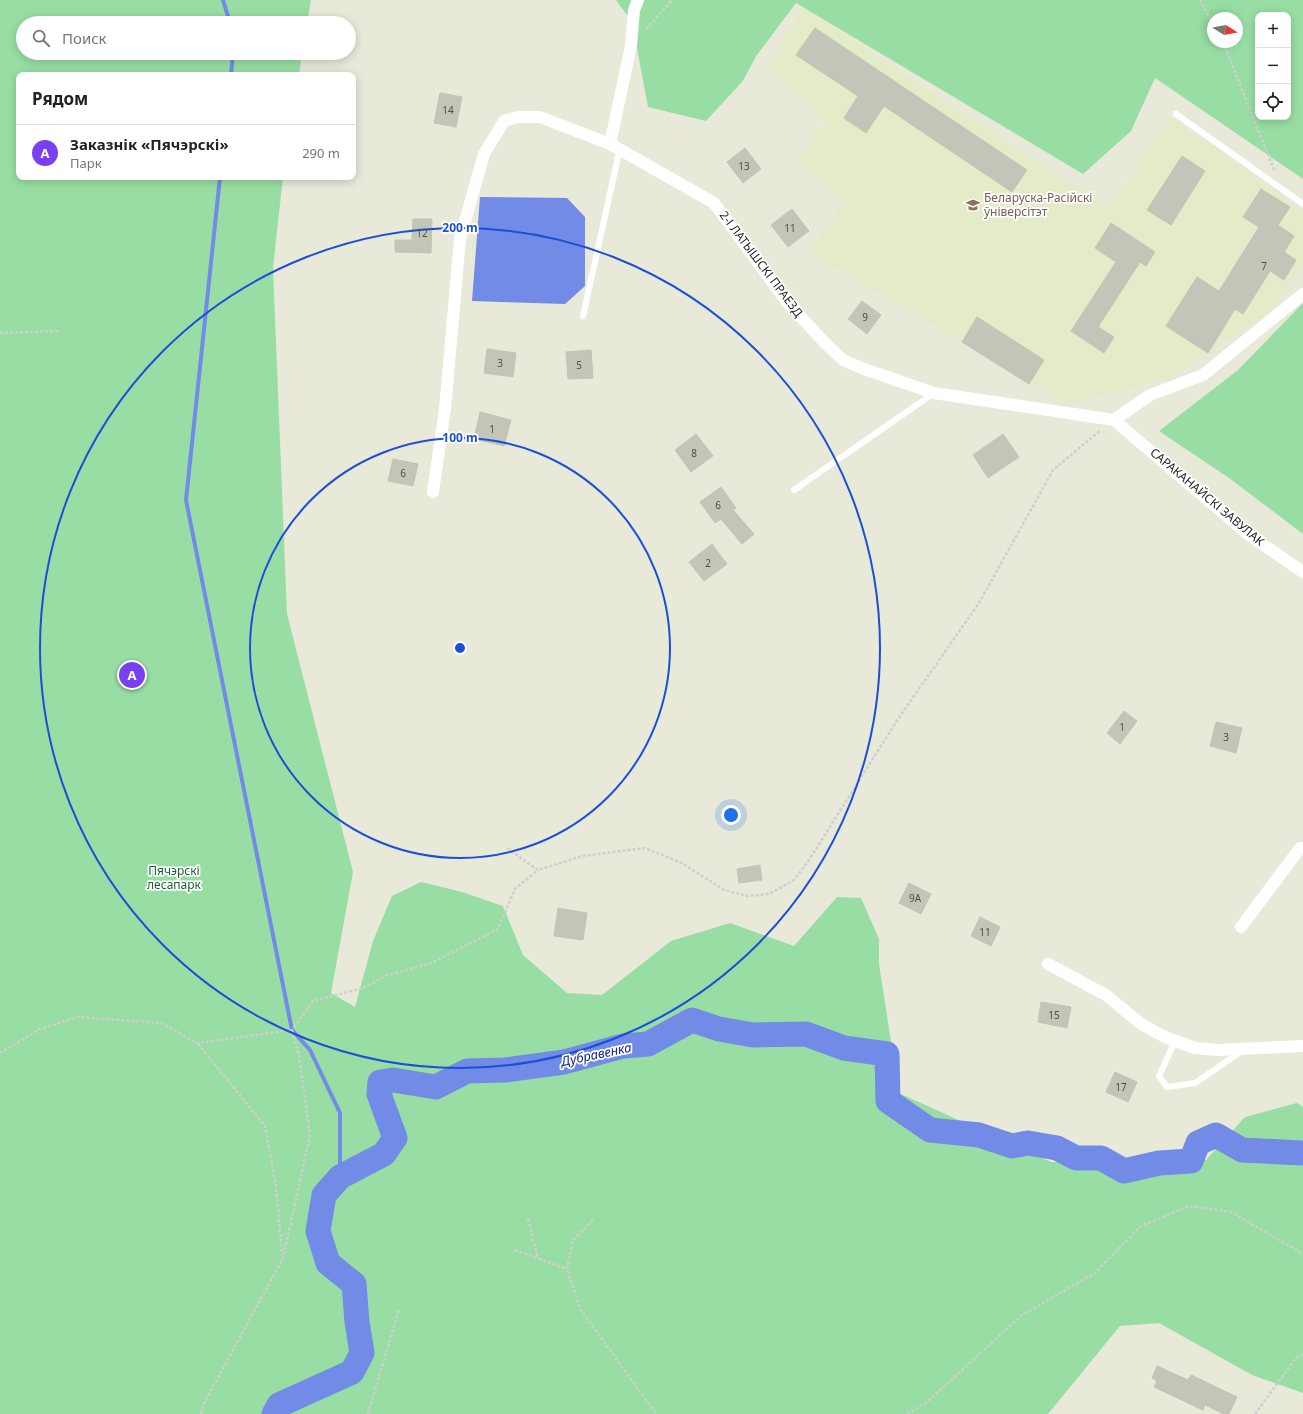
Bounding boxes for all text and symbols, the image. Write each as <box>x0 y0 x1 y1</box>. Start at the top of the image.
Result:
north arrow <box>1207 12 1243 48</box>
map controls <box>1255 12 1291 120</box>
button: + <box>1255 12 1291 48</box>
search box <box>16 16 356 60</box>
icon: search <box>30 27 52 49</box>
text: Поиск <box>62 28 107 48</box>
button: − <box>1255 48 1291 84</box>
button: locate <box>1255 84 1291 120</box>
text: Рядом <box>32 87 88 110</box>
house number: 14 <box>442 103 454 117</box>
text: Заказнік «Пячэрскі» <box>70 134 229 154</box>
text: A <box>41 144 50 162</box>
text: 290 m <box>302 144 340 162</box>
text: Парк <box>70 154 102 172</box>
house number: 13 <box>738 159 750 173</box>
place label: Беларуска-Расійскі ўніверсітэт <box>984 189 1092 220</box>
school or university icon: Беларуска-Расійскі ўніверсітэт <box>965 197 981 213</box>
street label: 2-І ЛАТЫШСКІ ПРАЕЗД <box>716 207 807 320</box>
text: 200 m <box>442 219 478 236</box>
house number: 11 <box>784 221 796 235</box>
house number: 12 <box>416 226 428 240</box>
house number: 7 <box>1261 259 1267 273</box>
house number: 9 <box>862 310 868 324</box>
house number: 3 <box>497 356 503 370</box>
house number: 5 <box>576 358 582 372</box>
house number: 1 <box>489 422 495 436</box>
text: 100 m <box>442 429 478 446</box>
street label: САРАКАНАЙСКІ ЗАВУЛАК <box>1147 444 1268 550</box>
house number: 8 <box>691 446 697 460</box>
house number: 6 <box>400 466 406 480</box>
house number: 6 <box>715 498 721 512</box>
house number: 2 <box>705 556 711 570</box>
centre of rings <box>453 641 467 655</box>
pin: A <box>119 660 145 690</box>
house number: 1 <box>1119 720 1125 734</box>
house number: 3 <box>1223 730 1229 744</box>
your location <box>721 805 741 825</box>
park label: Пячэрскі лесапарк <box>147 862 202 893</box>
house number: 9А <box>909 891 922 905</box>
house number: 11 <box>979 925 991 939</box>
house number: 15 <box>1048 1008 1060 1022</box>
water label: Дубравенка <box>557 1038 634 1071</box>
house number: 17 <box>1115 1080 1127 1094</box>

